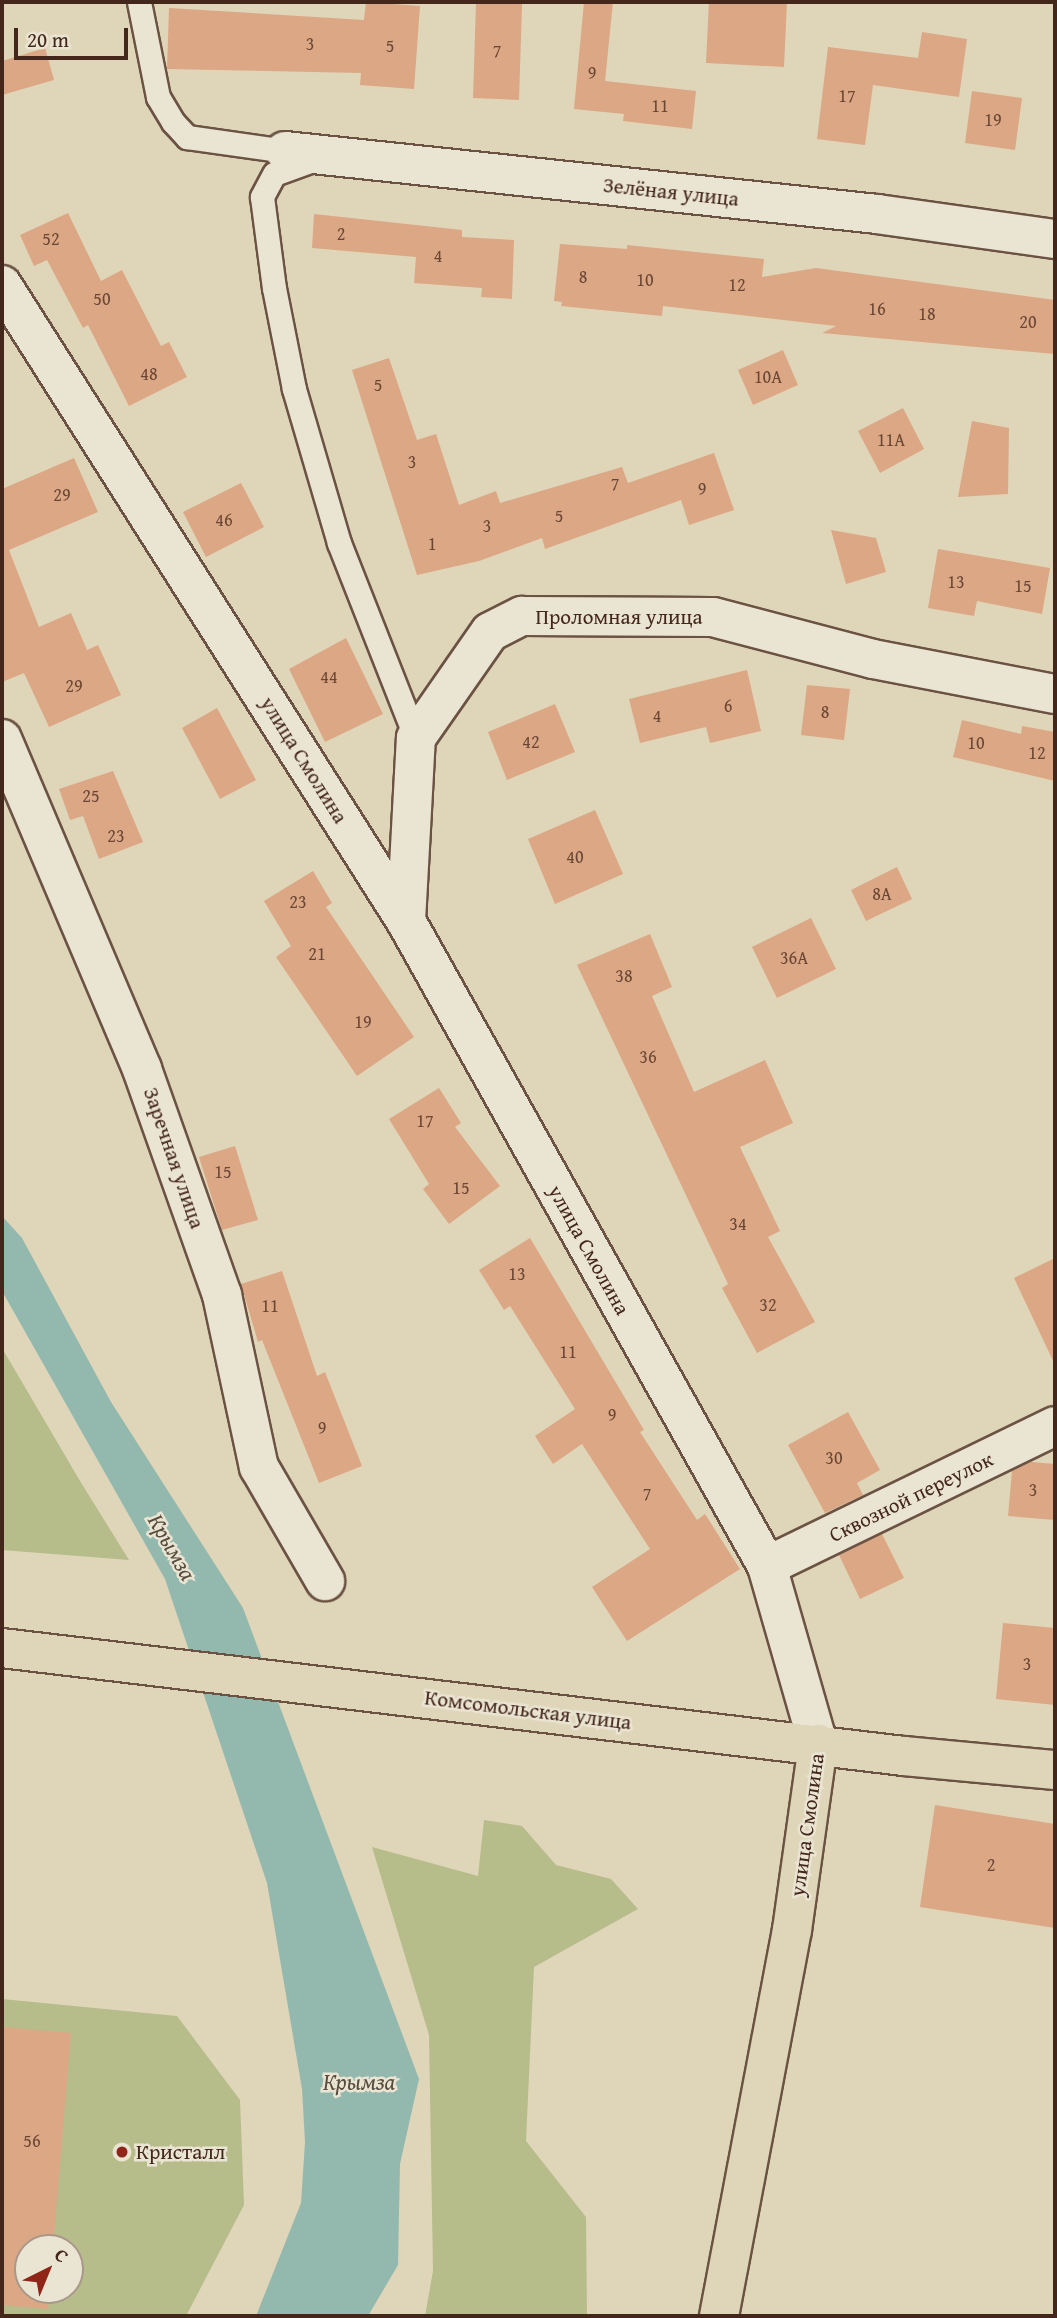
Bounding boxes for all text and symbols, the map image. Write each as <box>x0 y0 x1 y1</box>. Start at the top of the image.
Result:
scale bar <box>18 14 131 58</box>
text: 20 m <box>27 24 69 55</box>
house number: 3 <box>306 33 314 55</box>
house number: 5 <box>386 35 394 57</box>
house number: 7 <box>493 40 501 62</box>
house number: 9 <box>588 62 596 84</box>
house number: 17 <box>838 85 856 107</box>
house number: 11 <box>651 95 669 117</box>
house number: 19 <box>984 109 1002 131</box>
street label: Зелёная улица <box>602 172 740 212</box>
house number: 2 <box>337 223 345 245</box>
house number: 52 <box>42 228 60 250</box>
house number: 4 <box>434 245 442 267</box>
house number: 8 <box>579 266 587 288</box>
house number: 10 <box>636 269 654 291</box>
house number: 12 <box>728 274 746 296</box>
house number: 50 <box>93 288 111 310</box>
house number: 16 <box>868 298 886 320</box>
house number: 18 <box>918 303 936 325</box>
house number: 20 <box>1019 311 1037 333</box>
house number: 48 <box>140 363 158 385</box>
house number: 10А <box>754 366 782 388</box>
house number: 5 <box>374 374 382 396</box>
house number: 11А <box>877 429 905 451</box>
house number: 3 <box>408 451 416 473</box>
house number: 7 <box>611 473 619 495</box>
house number: 9 <box>698 478 706 500</box>
house number: 29 <box>53 484 71 506</box>
house number: 5 <box>555 505 563 527</box>
house number: 46 <box>215 509 233 531</box>
house number: 3 <box>483 515 491 537</box>
house number: 1 <box>428 533 436 555</box>
house number: 13 <box>947 571 965 593</box>
house number: 15 <box>1014 575 1032 597</box>
street label: Проломная улица <box>536 604 702 630</box>
house number: 44 <box>320 666 338 688</box>
house number: 29 <box>65 675 83 697</box>
street label: улица Смолина <box>255 692 353 828</box>
house number: 6 <box>724 695 732 717</box>
house number: 8 <box>821 701 829 723</box>
house number: 4 <box>653 705 661 727</box>
house number: 42 <box>522 731 540 753</box>
house number: 10 <box>967 732 985 754</box>
house number: 12 <box>1028 742 1046 764</box>
house number: 25 <box>82 785 100 807</box>
house number: 23 <box>107 825 125 847</box>
house number: 40 <box>566 846 584 868</box>
house number: 8А <box>872 883 892 905</box>
house number: 23 <box>289 891 307 913</box>
house number: 21 <box>308 943 326 965</box>
house number: 36А <box>780 947 808 969</box>
house number: 38 <box>615 965 633 987</box>
house number: 19 <box>354 1011 372 1033</box>
house number: 36 <box>639 1046 657 1068</box>
street label: Заречная улица <box>138 1084 210 1232</box>
house number: 17 <box>416 1110 434 1132</box>
house number: 15 <box>214 1161 232 1183</box>
house number: 15 <box>452 1177 470 1199</box>
street label: улица Смолина <box>543 1181 635 1319</box>
house number: 34 <box>729 1213 747 1235</box>
house number: 13 <box>508 1263 526 1285</box>
house number: 32 <box>759 1294 777 1316</box>
house number: 11 <box>261 1295 279 1317</box>
house number: 11 <box>559 1341 577 1363</box>
house number: 9 <box>608 1404 616 1426</box>
house number: 9 <box>318 1417 326 1439</box>
street label: Сквозной переулок <box>825 1446 997 1548</box>
house number: 30 <box>825 1447 843 1469</box>
house number: 3 <box>1029 1479 1037 1501</box>
house number: 7 <box>643 1483 651 1505</box>
water label: Крымза <box>142 1509 202 1585</box>
house number: 3 <box>1023 1653 1031 1675</box>
street label: Комсомольская улица <box>423 1685 633 1735</box>
street label: улица Смолина <box>784 1752 830 1898</box>
house number: 2 <box>987 1854 995 1876</box>
water label: Крымза <box>323 2068 395 2096</box>
house number: 56 <box>23 2130 41 2152</box>
place label: Кристалл <box>136 2139 225 2165</box>
marker: Кристалл <box>114 2144 130 2160</box>
north arrow <box>14 2234 84 2304</box>
text: С <box>48 2241 75 2269</box>

